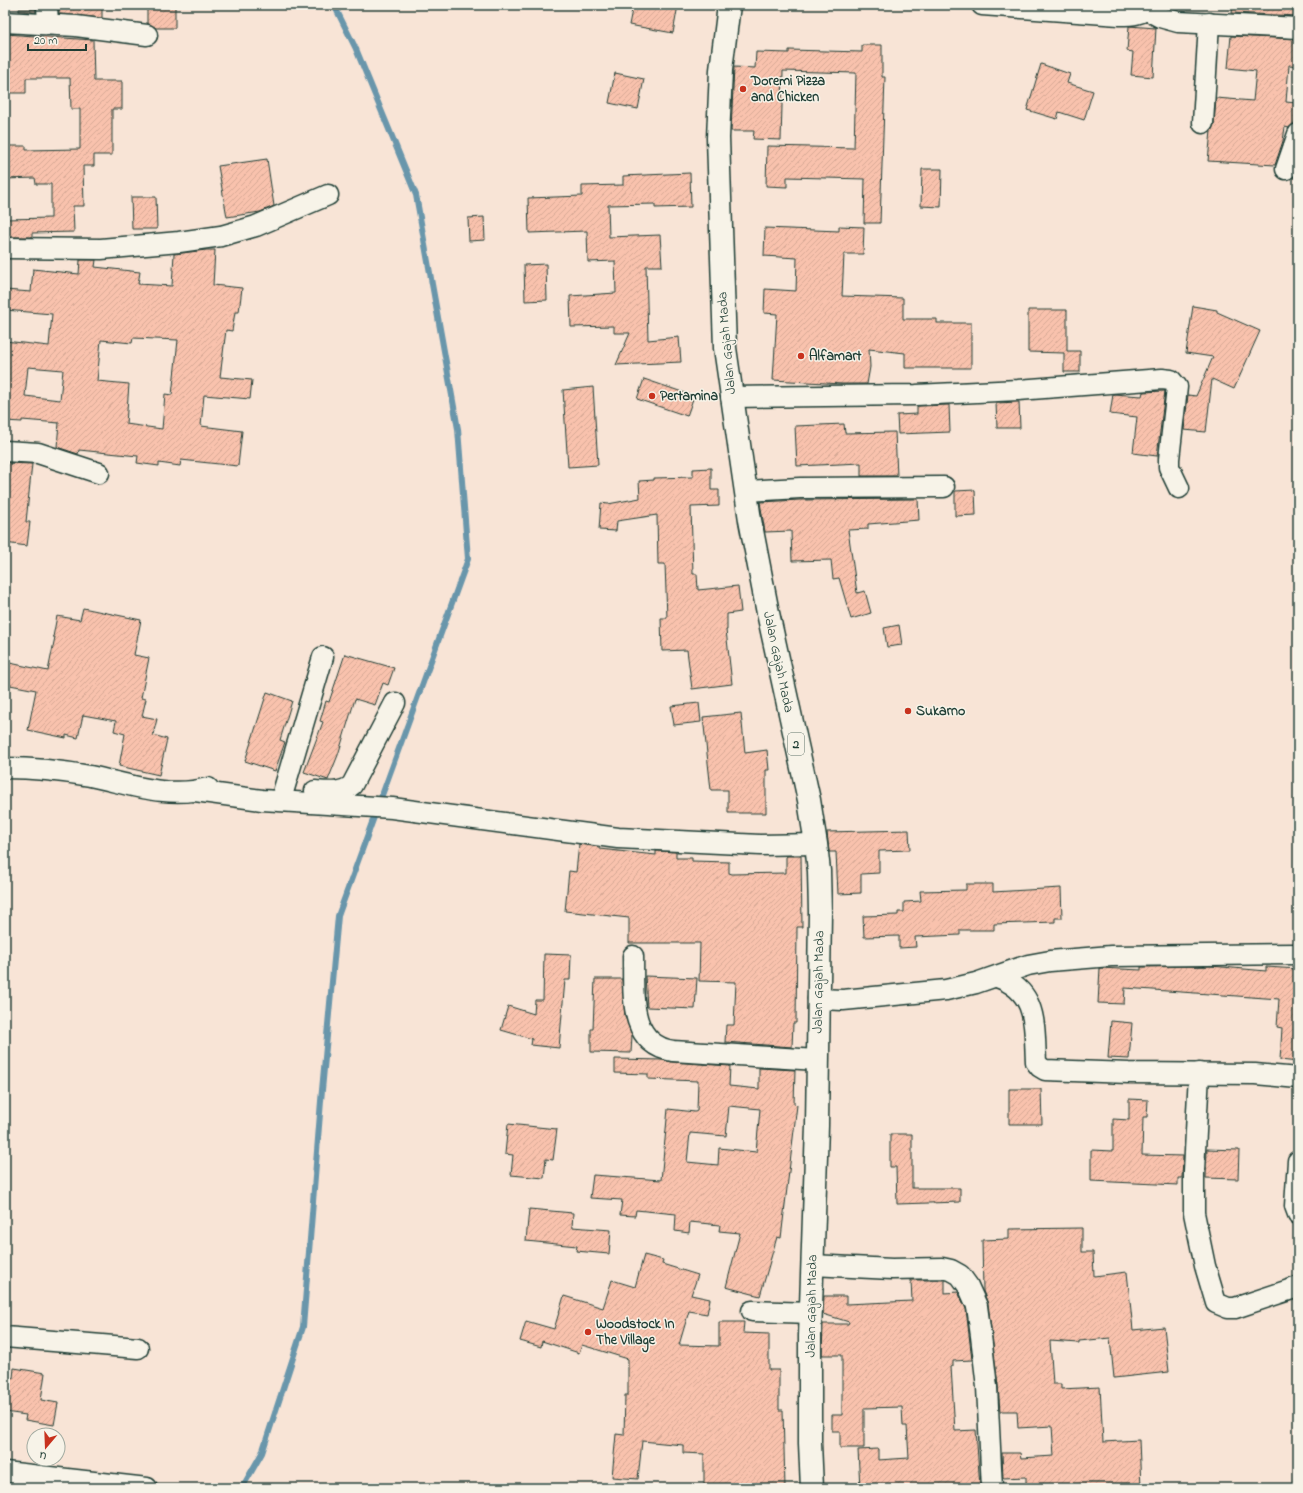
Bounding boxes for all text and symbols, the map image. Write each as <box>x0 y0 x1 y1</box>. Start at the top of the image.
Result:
scale bar <box>28 26 86 52</box>
text: 20 m <box>34 32 57 50</box>
place label: Doremi Pizza and Chicken <box>750 71 826 108</box>
marker: Doremi Pizza and Chicken <box>738 84 748 94</box>
street label: Jalan Gajah Mada <box>712 291 742 395</box>
place label: Alfamart <box>809 346 862 367</box>
marker: Alfamart <box>796 351 806 361</box>
place label: Pertamina <box>660 386 718 407</box>
marker: Pertamina <box>647 391 657 401</box>
street label: Jalan Gajah Mada <box>757 609 799 715</box>
place label: Sukarno <box>916 701 965 722</box>
marker: Sukarno <box>903 706 913 716</box>
road number: 2 <box>788 733 804 755</box>
street label: Jalan Gajah Mada <box>808 930 830 1034</box>
street label: Jalan Gajah Mada <box>801 1254 823 1358</box>
place label: Woodstock In The Village <box>596 1314 675 1353</box>
marker: Woodstock In The Village <box>583 1327 593 1337</box>
north arrow <box>26 1427 66 1467</box>
text: U <box>37 1447 49 1464</box>

